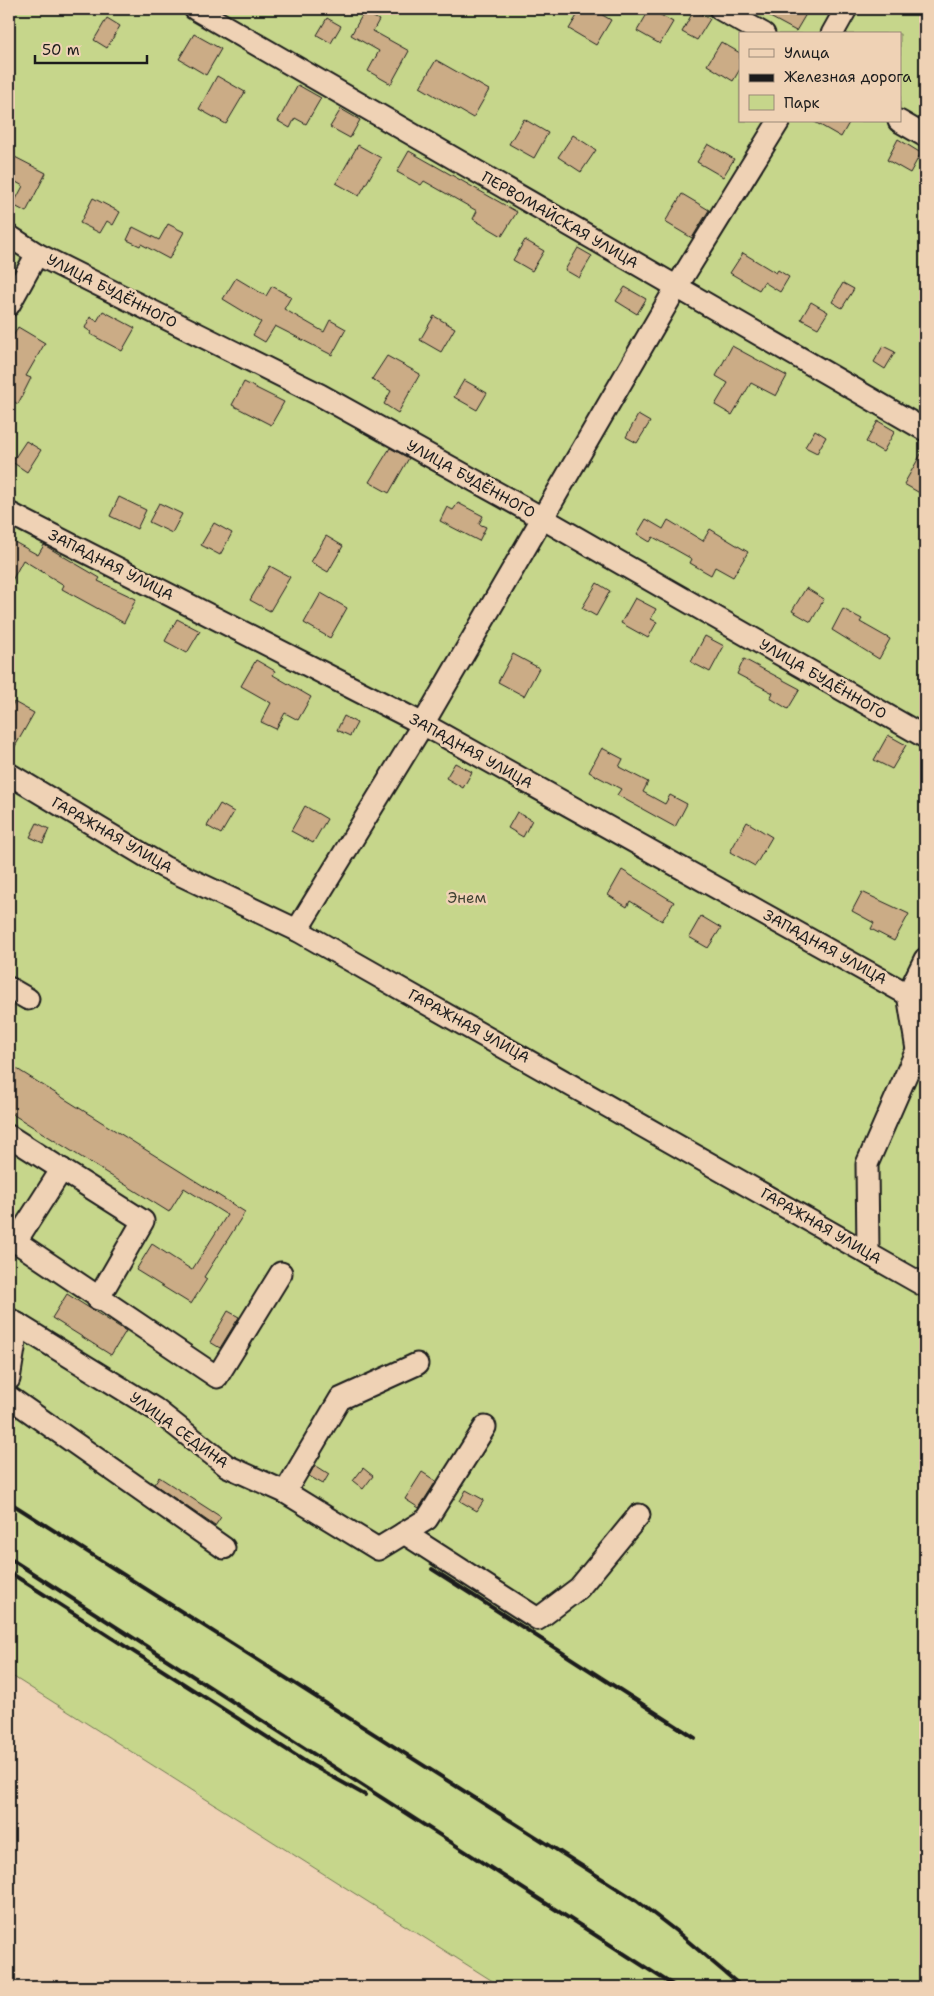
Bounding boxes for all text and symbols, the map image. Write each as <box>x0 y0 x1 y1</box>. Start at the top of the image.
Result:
scale bar <box>35 32 148 64</box>
legend <box>739 32 902 122</box>
text: 50 m <box>42 40 80 60</box>
text: Улица <box>784 43 830 63</box>
text: Железная дорога <box>784 67 912 87</box>
text: Парк <box>784 93 820 113</box>
street label: ПЕРВОМАЙСКАЯ УЛИЦА <box>478 166 643 273</box>
street label: УЛИЦА БУДЁННОГО <box>43 249 181 333</box>
street label: УЛИЦА БУДЁННОГО <box>403 435 539 523</box>
street label: ЗАПАДНАЯ УЛИЦА <box>45 525 177 605</box>
street label: УЛИЦА БУДЁННОГО <box>756 634 890 724</box>
street label: ЗАПАДНАЯ УЛИЦА <box>406 709 536 793</box>
street label: ГАРАЖНАЯ УЛИЦА <box>48 792 176 878</box>
park label: Энем <box>448 888 487 908</box>
street label: ЗАПАДНАЯ УЛИЦА <box>760 905 890 989</box>
street label: ГАРАЖНАЯ УЛИЦА <box>405 984 533 1068</box>
street label: ГАРАЖНАЯ УЛИЦА <box>757 1183 885 1269</box>
street label: УЛИЦА СЕДИНА <box>126 1387 233 1473</box>

